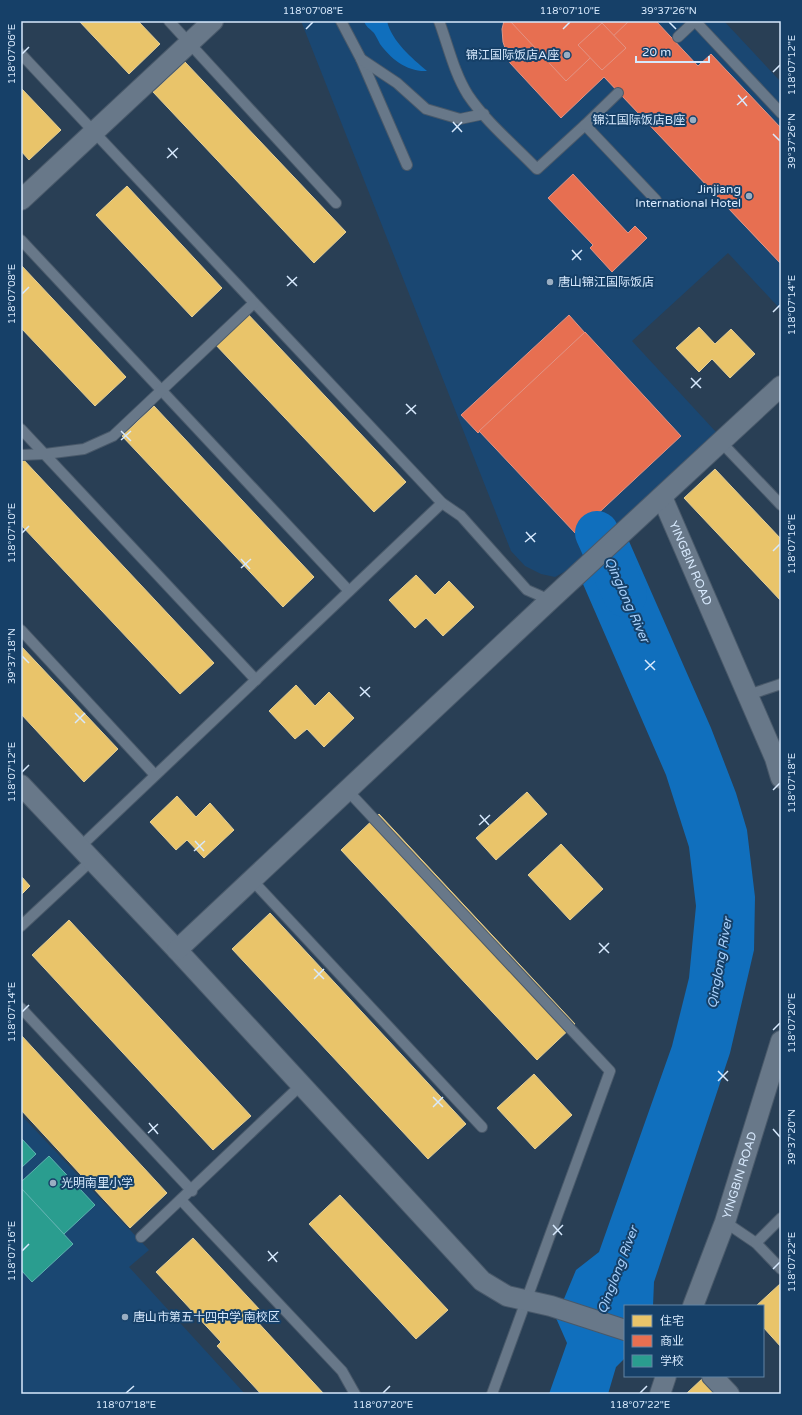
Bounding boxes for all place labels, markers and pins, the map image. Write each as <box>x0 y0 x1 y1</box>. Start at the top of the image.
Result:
place label: 锦江国际饭店A座 <box>466 48 559 62</box>
marker: 锦江国际饭店A座 <box>562 50 572 60</box>
place label: 锦江国际饭店B座 <box>593 113 685 127</box>
marker: 锦江国际饭店B座 <box>688 115 698 125</box>
place label: Jinjiang International Hotel <box>635 182 741 210</box>
marker: Jinjiang International Hotel <box>744 191 754 201</box>
place label: 唐山锦江国际饭店 <box>558 275 654 289</box>
marker: 唐山锦江国际饭店 <box>545 277 555 287</box>
place label: 光明南里小学 <box>61 1176 133 1190</box>
marker: 光明南里小学 <box>48 1178 58 1188</box>
place label: 唐山市第五十四中学 南校区 <box>133 1310 280 1324</box>
marker: 唐山市第五十四中学 南校区 <box>120 1312 130 1322</box>

